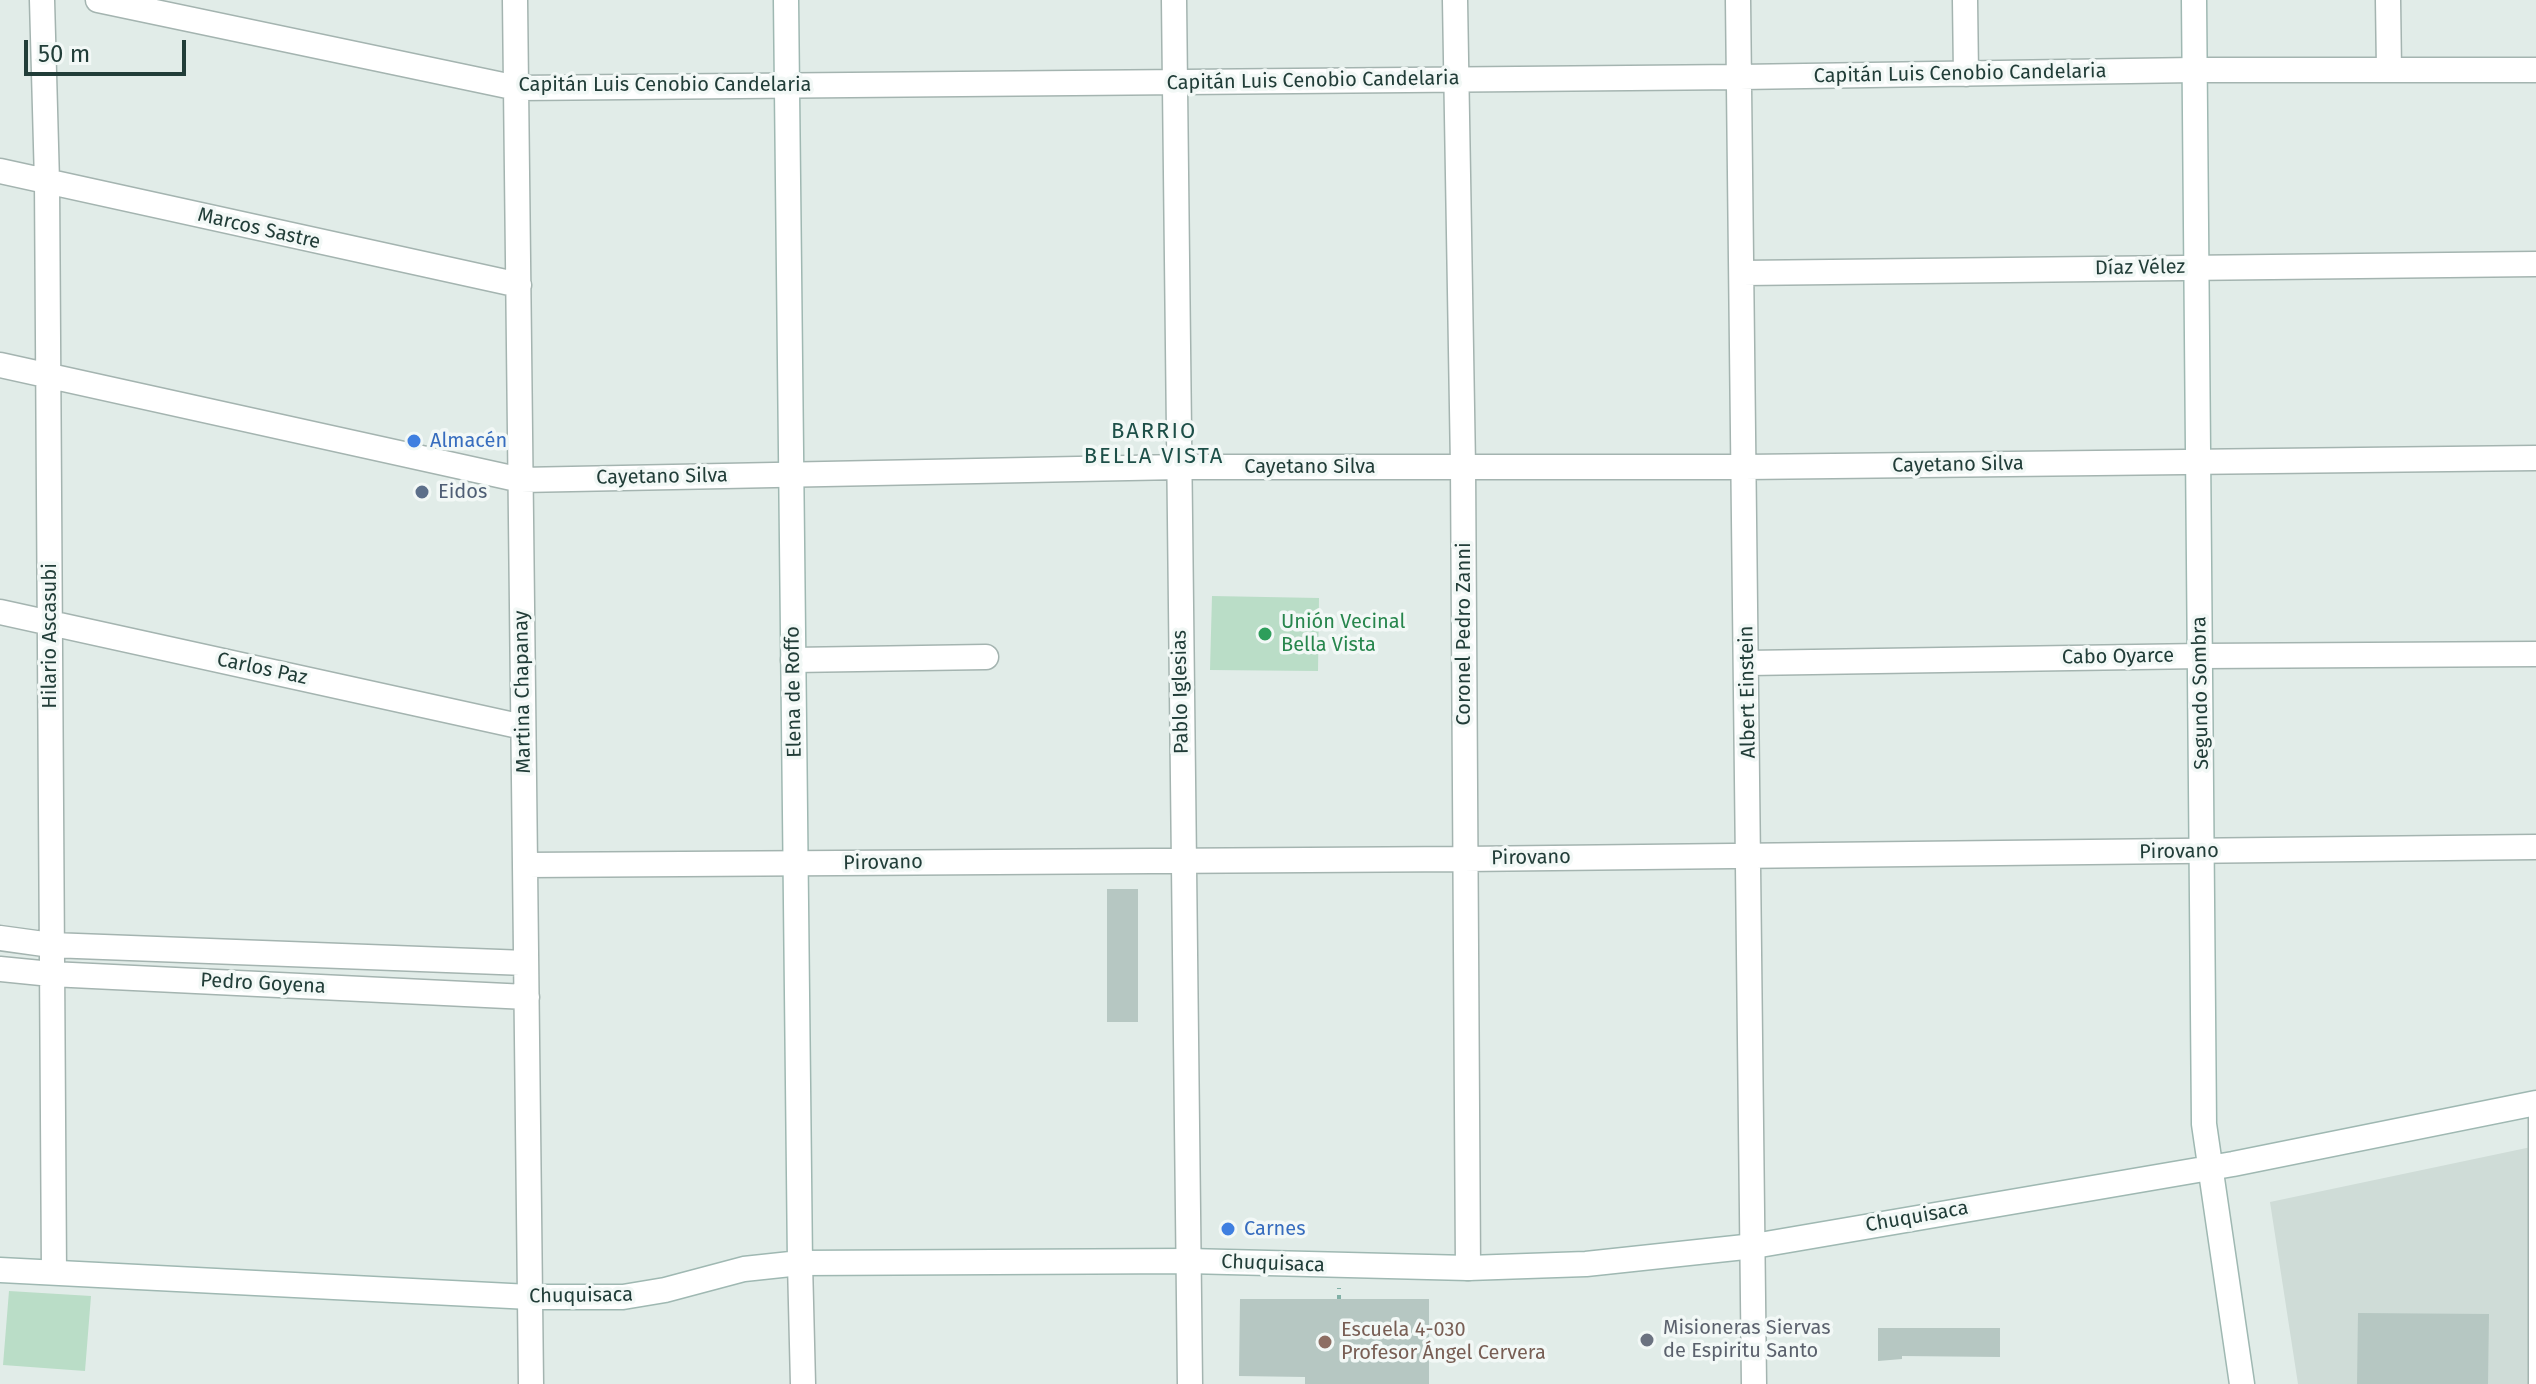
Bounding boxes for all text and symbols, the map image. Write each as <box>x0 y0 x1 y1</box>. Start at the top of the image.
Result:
scale bar <box>28 24 190 74</box>
text: 50 m <box>38 40 90 68</box>
street label: Capitán Luis Cenobio Candelaria <box>1813 59 2107 89</box>
street label: Capitán Luis Cenobio Candelaria <box>1166 66 1460 96</box>
street label: Capitán Luis Cenobio Candelaria <box>519 73 811 97</box>
street label: Marcos Sastre <box>195 203 323 255</box>
street label: Díaz Vélez <box>2095 255 2185 281</box>
district label: BARRIO BELLA VISTA <box>1084 419 1224 470</box>
place label: Almacén <box>430 429 507 453</box>
marker: Almacén <box>405 432 423 450</box>
street label: Cayetano Silva <box>1892 452 2024 478</box>
street label: Cayetano Silva <box>1244 455 1376 479</box>
street label: Cayetano Silva <box>596 464 728 490</box>
place label: Eidos <box>438 480 487 504</box>
marker: Eidos <box>413 483 431 501</box>
street label: Coronel Pedro Zanni <box>1452 542 1476 726</box>
street label: Hilario Ascasubi <box>38 563 62 709</box>
street label: Martina Chapanay <box>510 610 536 774</box>
place label: Unión Vecinal Bella Vista <box>1281 610 1405 657</box>
street label: Segundo Sombra <box>2188 616 2214 770</box>
marker: Unión Vecinal Bella Vista <box>1256 625 1274 643</box>
street label: Albert Einstein <box>1735 625 1761 759</box>
street label: Elena de Roffo <box>781 626 807 758</box>
street label: Pablo Iglesias <box>1168 630 1194 754</box>
street label: Cabo Oyarce <box>2062 644 2174 670</box>
street label: Carlos Paz <box>215 648 309 690</box>
street label: Pirovano <box>2139 839 2219 865</box>
street label: Pirovano <box>1491 845 1571 871</box>
street label: Pirovano <box>843 850 923 876</box>
street label: Pedro Goyena <box>200 969 326 999</box>
street label: Chuquisaca <box>1864 1196 1970 1238</box>
place label: Carnes <box>1244 1217 1306 1241</box>
marker: Carnes <box>1219 1220 1237 1238</box>
street label: Chuquisaca <box>1221 1250 1325 1278</box>
street label: Chuquisaca <box>529 1283 633 1309</box>
place label: Misioneras Siervas de Espiritu Santo <box>1663 1316 1831 1363</box>
place label: Escuela 4-030 Profesor Ángel Cervera <box>1341 1318 1546 1365</box>
marker: Misioneras Siervas de Espiritu Santo <box>1638 1331 1656 1349</box>
marker: Escuela 4-030 Profesor Ángel Cervera <box>1316 1333 1334 1351</box>

